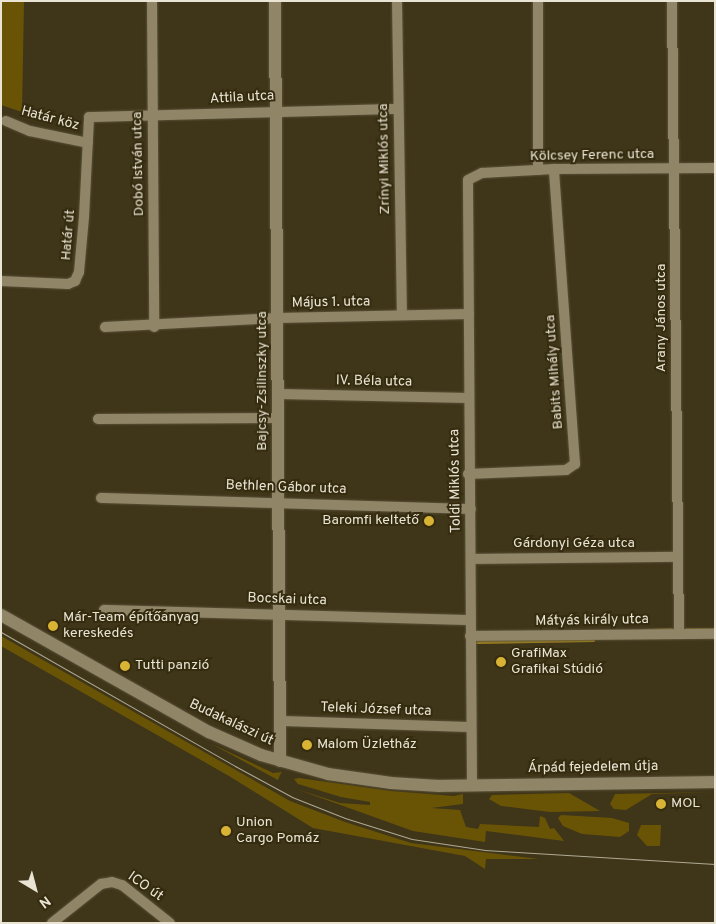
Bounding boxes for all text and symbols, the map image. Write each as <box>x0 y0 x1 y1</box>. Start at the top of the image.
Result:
street label: Attila utca <box>209 88 275 108</box>
street label: Határ köz <box>19 103 81 135</box>
street label: Zrínyi Miklós utca <box>376 103 394 215</box>
street label: Dobó István utca <box>130 112 148 216</box>
street label: Kölcsey Ferenc utca <box>530 147 654 165</box>
street label: Határ út <box>58 209 80 261</box>
street label: Arany János utca <box>654 264 670 372</box>
street label: Május 1. utca <box>291 294 371 312</box>
street label: Bajcsy-Zsilinszky utca <box>255 311 271 451</box>
street label: Babits Mihály utca <box>543 314 567 430</box>
street label: IV. Béla utca <box>336 373 412 391</box>
street label: Toldi Miklós utca <box>447 429 465 533</box>
street label: Bethlen Gábor utca <box>225 477 347 499</box>
place label: Baromfi keltető <box>322 513 419 529</box>
marker: Baromfi keltető <box>423 515 435 527</box>
street label: Gárdonyi Géza utca <box>513 536 635 552</box>
street label: Bocskai utca <box>247 590 327 610</box>
place label: Már-Team építőanyag kereskedés <box>63 610 199 642</box>
street label: Mátyás király utca <box>535 612 649 630</box>
marker: Már-Team építőanyag kereskedés <box>47 620 59 632</box>
place label: GrafiMax Grafikai Stúdió <box>511 646 603 679</box>
marker: GrafiMax Grafikai Stúdió <box>495 656 507 668</box>
place label: Tutti panzió <box>135 658 209 674</box>
marker: Tutti panzió <box>119 660 131 672</box>
street label: Budakalászi út <box>186 696 276 750</box>
street label: Teleki József utca <box>320 700 432 720</box>
place label: Malom Üzletház <box>317 737 417 753</box>
marker: Malom Üzletház <box>301 739 313 751</box>
street label: Árpád fejedelem útja <box>528 758 658 778</box>
place label: MOL <box>671 796 700 812</box>
marker: MOL <box>655 798 667 810</box>
place label: Union Cargo Pomáz <box>236 815 320 848</box>
marker: Union Cargo Pomáz <box>220 825 232 837</box>
north arrow <box>10 864 60 914</box>
street label: ICO út <box>124 869 166 905</box>
text: N <box>35 892 53 911</box>

